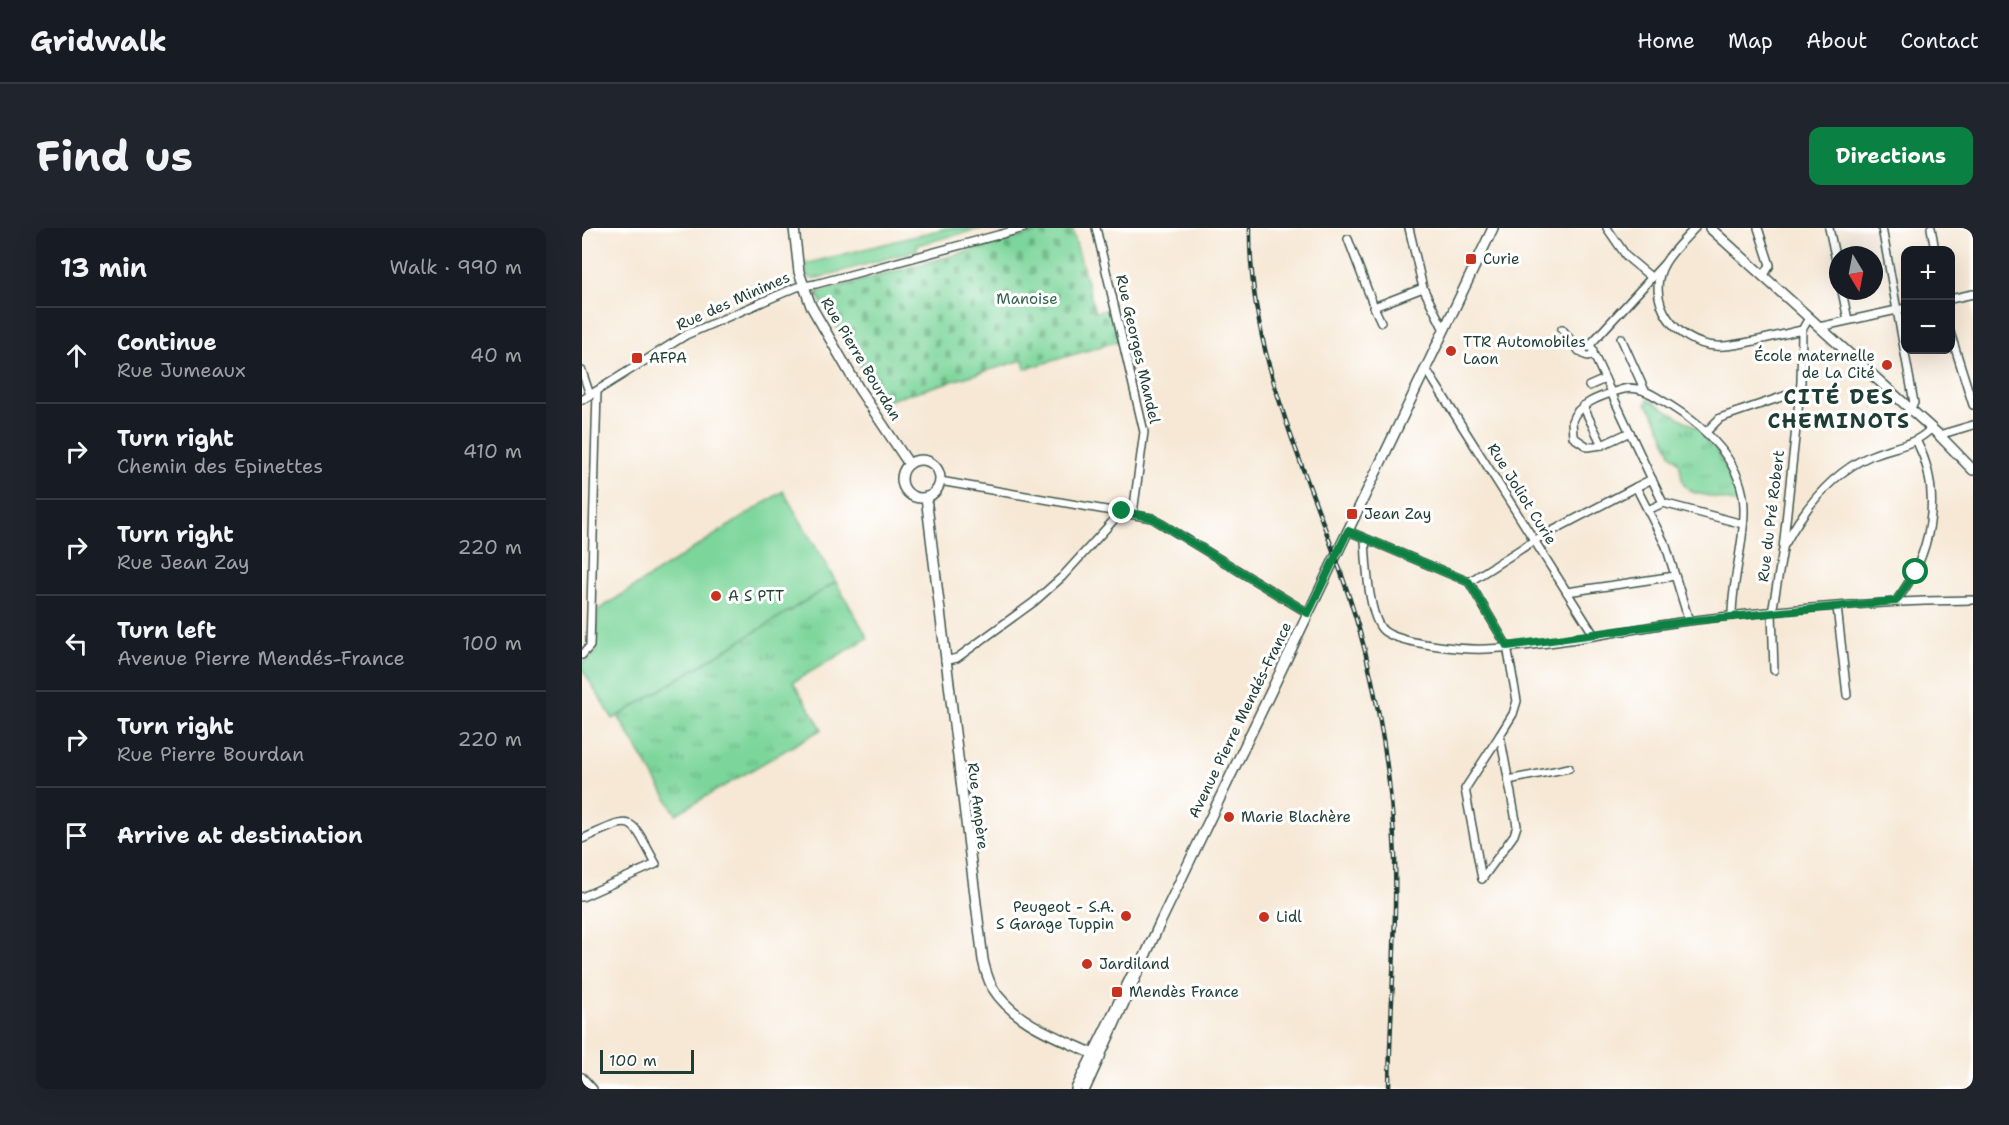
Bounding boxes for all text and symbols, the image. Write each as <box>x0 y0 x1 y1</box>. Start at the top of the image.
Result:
text: Gridwalk <box>30 22 167 60</box>
text: Home <box>1637 27 1695 55</box>
text: Map <box>1728 27 1773 55</box>
text: About <box>1806 27 1867 55</box>
text: Contact <box>1900 27 1979 55</box>
button: Directions <box>1809 127 1973 185</box>
text: Find us <box>36 128 193 184</box>
north arrow <box>1829 246 1883 300</box>
map controls <box>1901 246 1955 354</box>
button: + <box>1901 246 1955 300</box>
place label: Curie <box>1483 249 1519 269</box>
text: 13 min <box>60 250 147 285</box>
marker: Curie <box>1464 252 1478 266</box>
text: Walk · 990 m <box>389 254 522 280</box>
street label: Rue des Minimes <box>673 267 793 335</box>
street label: Rue Georges Mandel <box>1111 273 1165 426</box>
park label: Manoise <box>996 289 1058 309</box>
street label: Rue Pierre Bourdan <box>816 294 906 424</box>
button: − <box>1901 300 1955 354</box>
text: Continue <box>117 328 217 357</box>
place label: TTR Automobiles Laon <box>1463 332 1586 369</box>
icon: ahead <box>60 339 93 372</box>
text: 40 m <box>470 342 522 368</box>
marker: TTR Automobiles Laon <box>1444 344 1458 358</box>
place label: École maternelle de La Cité <box>1754 345 1875 383</box>
place label: AFPA <box>649 348 687 368</box>
marker: AFPA <box>630 351 644 365</box>
text: Rue Jumeaux <box>117 357 246 383</box>
marker: École maternelle de La Cité <box>1880 358 1894 372</box>
district label: CITÉ DES CHEMINOTS <box>1768 382 1911 435</box>
text: Turn right <box>117 424 234 453</box>
icon: right <box>60 435 93 468</box>
text: 410 m <box>463 438 522 464</box>
street label: Rue Joliot Curie <box>1483 440 1561 548</box>
street label: Rue du Pré Robert <box>1753 449 1789 583</box>
text: Chemin des Epinettes <box>117 453 323 479</box>
route end <box>1108 497 1134 523</box>
place label: Jean Zay <box>1364 504 1431 524</box>
marker: Jean Zay <box>1345 507 1359 521</box>
text: Turn right <box>117 520 234 549</box>
icon: right <box>60 531 93 564</box>
text: 220 m <box>458 534 522 560</box>
text: Rue Jean Zay <box>117 549 250 575</box>
route start <box>1902 558 1928 584</box>
place label: A S PTT <box>728 586 784 606</box>
marker: A S PTT <box>709 589 723 603</box>
text: Turn left <box>117 616 216 645</box>
street label: Avenue Pierre Mendés-France <box>1184 619 1296 821</box>
icon: left <box>60 627 93 660</box>
text: 100 m <box>462 630 522 656</box>
text: Avenue Pierre Mendés-France <box>117 645 405 671</box>
text: Turn right <box>117 712 234 741</box>
icon: right <box>60 723 93 756</box>
text: 220 m <box>458 726 522 752</box>
text: Rue Pierre Bourdan <box>117 741 304 767</box>
street label: Rue Ampère <box>963 761 993 851</box>
place label: Marie Blachère <box>1241 807 1351 827</box>
marker: Marie Blachère <box>1222 810 1236 824</box>
icon: arrive <box>60 819 93 852</box>
text: Arrive at destination <box>117 821 363 850</box>
place label: Peugeot - S.A. S Garage Tuppin <box>996 897 1114 934</box>
place label: Lidl <box>1276 907 1302 927</box>
marker: Peugeot - S.A. S Garage Tuppin <box>1119 909 1133 923</box>
marker: Lidl <box>1257 910 1271 924</box>
place label: Jardiland <box>1099 954 1170 974</box>
marker: Jardiland <box>1080 957 1094 971</box>
place label: Mendès France <box>1129 982 1239 1002</box>
marker: Mendès France <box>1110 985 1124 999</box>
scale bar <box>600 1047 694 1074</box>
text: 100 m <box>609 1050 657 1071</box>

